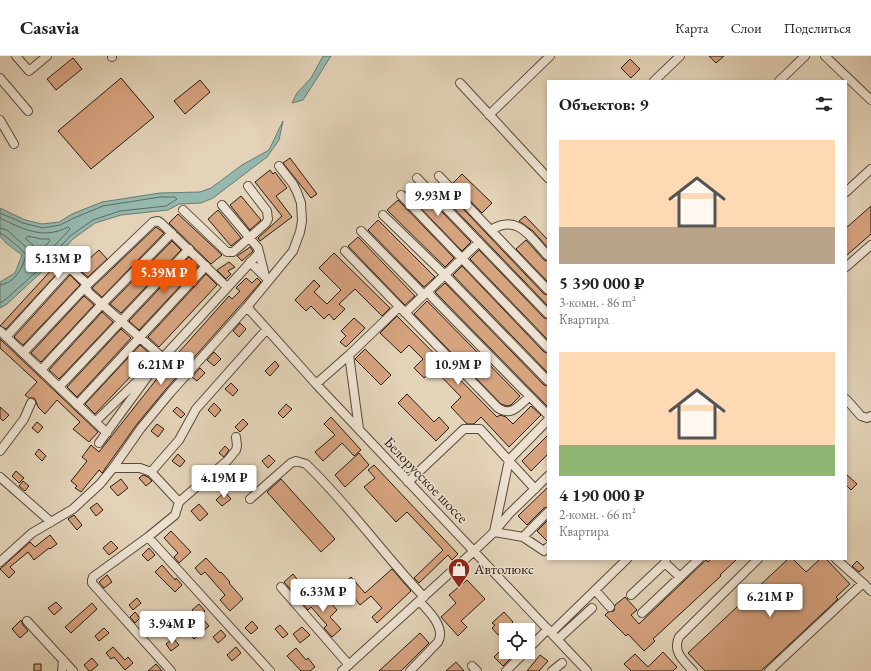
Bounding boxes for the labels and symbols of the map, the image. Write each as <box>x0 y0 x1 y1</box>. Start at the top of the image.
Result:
pin: 9.93M ₽ <box>401 183 475 217</box>
pin: 5.13M ₽ <box>21 246 95 280</box>
pin: 5.39M ₽ <box>127 260 201 294</box>
pin: 6.21M ₽ <box>124 352 198 386</box>
pin: 10.9M ₽ <box>421 352 495 386</box>
street label: Белорусское шоссе <box>380 432 473 527</box>
pin: 4.19M ₽ <box>187 465 261 499</box>
shop icon: Автолюкс <box>446 556 472 589</box>
place label: Автолюкс <box>473 559 534 578</box>
pin: 6.33M ₽ <box>286 579 360 613</box>
pin: 6.21M ₽ <box>733 584 807 618</box>
pin: 3.94M ₽ <box>135 611 209 645</box>

